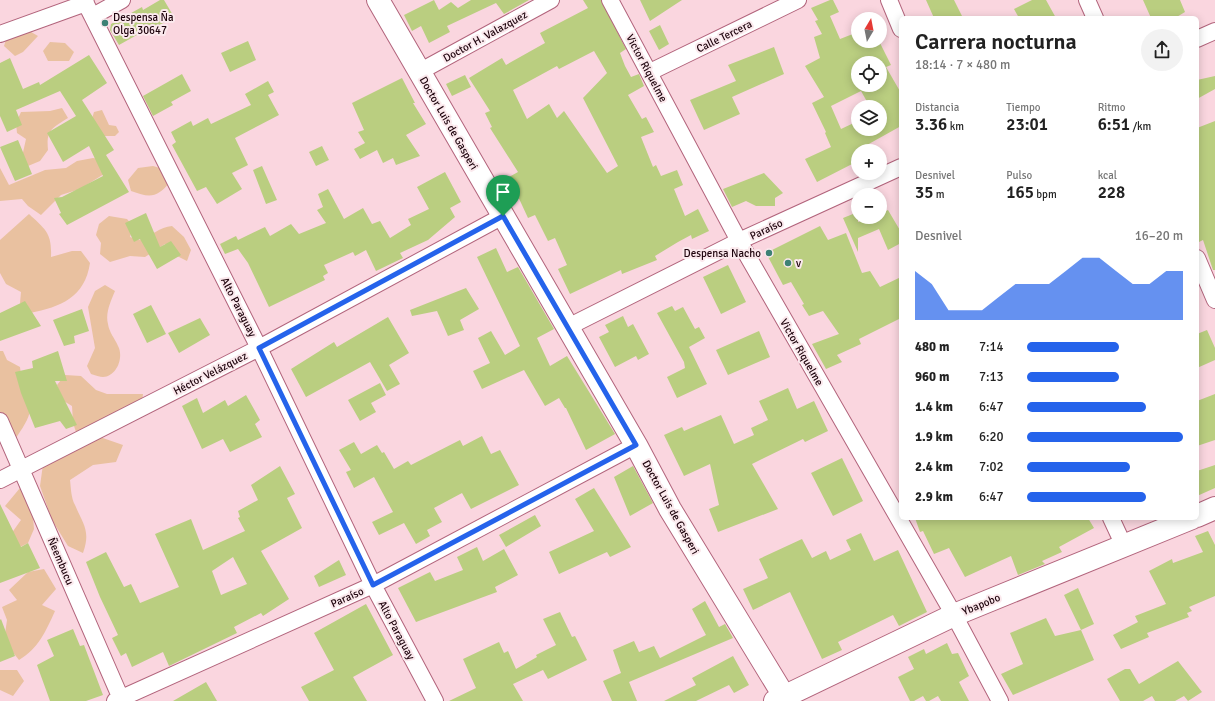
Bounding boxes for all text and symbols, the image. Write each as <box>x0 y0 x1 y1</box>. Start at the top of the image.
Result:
street label: Doctor H. Valazquez <box>441 8 530 65</box>
place label: Despensa Ña Olga 30647 <box>113 11 174 37</box>
north arrow <box>851 12 887 48</box>
map controls <box>851 12 887 224</box>
street label: Calle Tercera <box>694 17 755 56</box>
marker: Despensa Ña Olga 30647 <box>100 18 110 28</box>
text: Carrera nocturna <box>915 28 1077 55</box>
button: share <box>1141 29 1183 71</box>
street label: Victor Riquelme <box>623 32 670 104</box>
button: locate <box>851 56 887 92</box>
text: 18:14 · 7 × 480 m <box>915 57 1010 73</box>
street label: Doctor Luis de Gasperi <box>417 74 481 172</box>
button: layers <box>851 100 887 136</box>
text: Distancia <box>915 101 959 114</box>
text: Tiempo <box>1006 101 1041 114</box>
text: Ritmo <box>1098 101 1126 114</box>
text: 3.36 <box>915 114 947 135</box>
text: 23:01 <box>1006 114 1048 135</box>
text: 6:51 <box>1098 114 1130 135</box>
text: km <box>947 120 964 133</box>
text: /km <box>1130 120 1151 133</box>
button: + <box>851 144 887 180</box>
text: Desnivel <box>915 169 955 182</box>
text: Pulso <box>1006 169 1032 182</box>
text: kcal <box>1098 169 1117 182</box>
pin <box>486 175 520 216</box>
icon: arrive <box>492 181 514 203</box>
text: 35 <box>915 182 933 203</box>
text: 165 <box>1006 182 1034 203</box>
text: 228 <box>1098 182 1125 203</box>
button: − <box>851 188 887 224</box>
text: m <box>933 188 945 201</box>
text: bpm <box>1034 188 1057 201</box>
street label: Paraíso <box>748 216 785 243</box>
text: Desnivel <box>915 228 962 244</box>
text: 16–20 m <box>1135 228 1183 244</box>
place label: Despensa Nacho <box>684 247 761 260</box>
marker: Despensa Nacho <box>764 248 774 258</box>
place label: v <box>796 257 801 270</box>
marker: v <box>783 258 793 268</box>
street label: Alto Paraguay <box>218 275 259 340</box>
street label: Victor Riquelme <box>777 317 826 388</box>
text: 480 m <box>915 339 949 355</box>
text: 7:14 <box>979 339 1004 355</box>
street label: Héctor Velázquez <box>171 349 249 398</box>
text: 960 m <box>915 369 949 385</box>
text: 7:13 <box>979 369 1004 385</box>
text: 1.4 km <box>915 399 953 415</box>
text: 6:47 <box>979 399 1004 415</box>
text: 1.9 km <box>915 429 953 445</box>
text: 6:20 <box>979 429 1004 445</box>
street label: Doctor Luis de Gasperi <box>639 458 702 557</box>
text: 2.4 km <box>915 459 953 475</box>
text: 7:02 <box>979 459 1004 475</box>
text: 2.9 km <box>915 489 953 505</box>
text: 6:47 <box>979 489 1004 505</box>
street label: Ñeembucu <box>45 536 76 587</box>
street label: Paraíso <box>329 584 366 610</box>
street label: Ybapobo <box>960 591 1002 618</box>
street label: Alto Paraguay <box>376 598 418 663</box>

